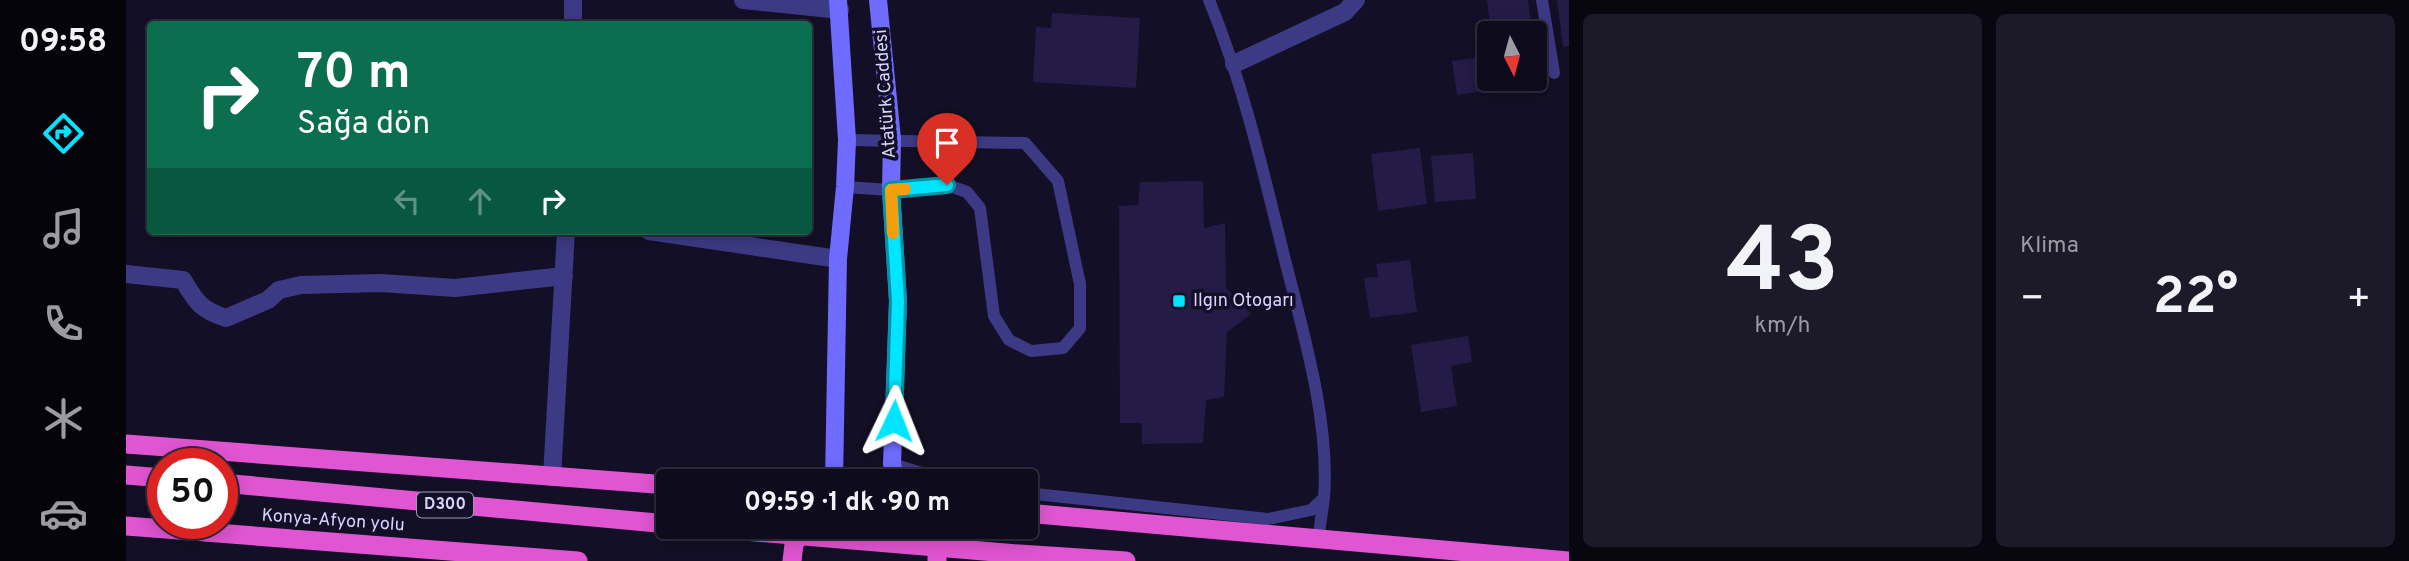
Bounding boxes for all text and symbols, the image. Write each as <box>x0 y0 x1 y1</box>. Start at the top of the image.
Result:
north arrow <box>1477 21 1547 91</box>
map controls <box>1477 21 1547 91</box>
text: 09:58 <box>19 23 107 63</box>
street label: Atatürk Caddesi <box>870 29 902 159</box>
text: 70 m <box>297 44 411 106</box>
icon: right <box>182 49 273 140</box>
text: Sağa dön <box>297 105 430 145</box>
icon: directions <box>39 109 88 158</box>
pin <box>917 113 977 185</box>
icon: arrive <box>928 124 966 162</box>
icon: left <box>388 182 426 220</box>
icon: ahead <box>461 182 499 220</box>
icon: right <box>534 182 572 220</box>
icon: music <box>39 204 88 253</box>
text: 43 <box>1726 209 1839 324</box>
text: Klima <box>2020 232 2079 261</box>
text: 22° <box>2153 266 2238 332</box>
text: − <box>2020 276 2045 325</box>
text: + <box>2346 276 2371 325</box>
place label: Ilgın Otogarı <box>1193 290 1294 313</box>
marker: Ilgın Otogarı <box>1171 293 1187 309</box>
icon: phone <box>39 299 88 348</box>
text: km/h <box>1755 312 1810 341</box>
position arrow <box>857 384 931 458</box>
icon: climate <box>39 394 88 443</box>
speed limit sign: 50 <box>147 448 238 539</box>
text: 09:59 · 1 dk · 90 m <box>744 487 950 520</box>
icon: car <box>39 489 88 538</box>
road number: D300 <box>417 492 473 518</box>
street label: Konya-Afyon yolu <box>261 505 405 537</box>

